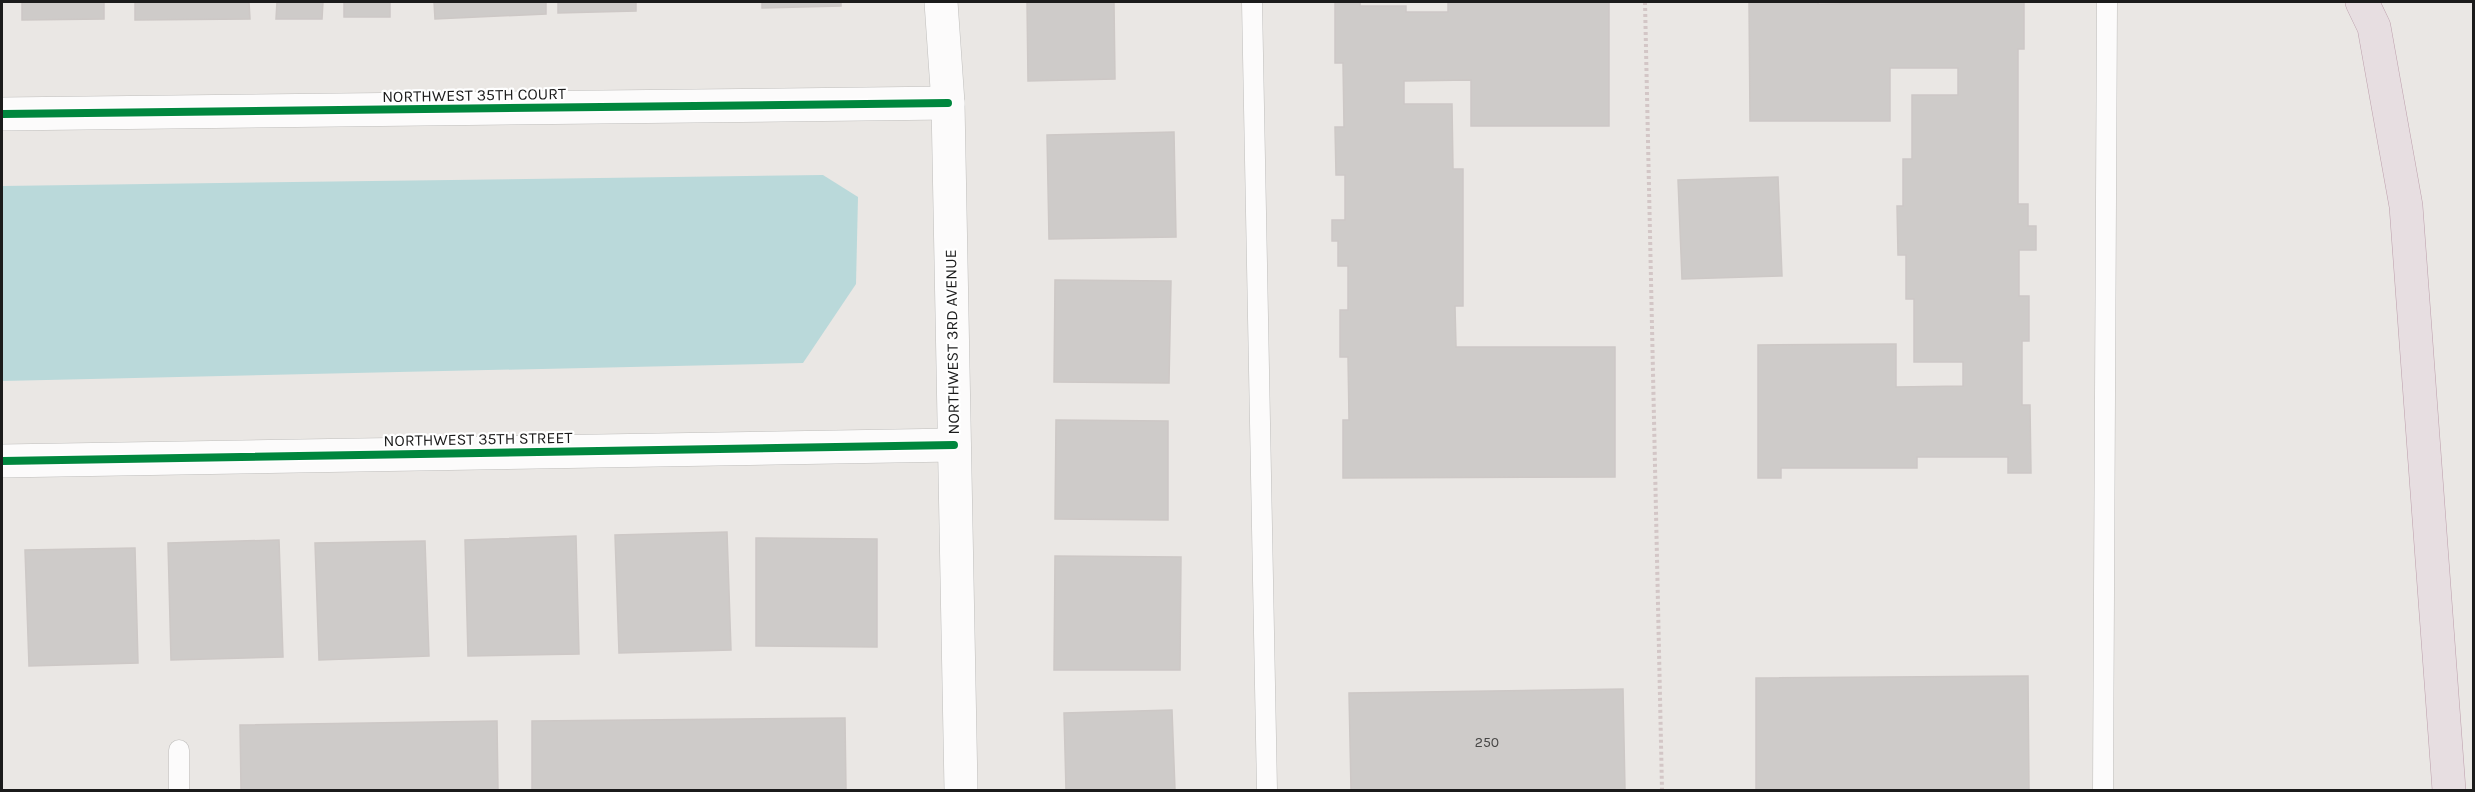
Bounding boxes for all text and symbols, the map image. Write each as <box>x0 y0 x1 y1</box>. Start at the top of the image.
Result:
street label: NORTHWEST 35TH COURT <box>382 84 566 106</box>
street label: NORTHWEST 3RD AVENUE <box>941 249 963 435</box>
street label: NORTHWEST 35TH STREET <box>383 428 573 450</box>
house number: 250 <box>1475 734 1499 751</box>

